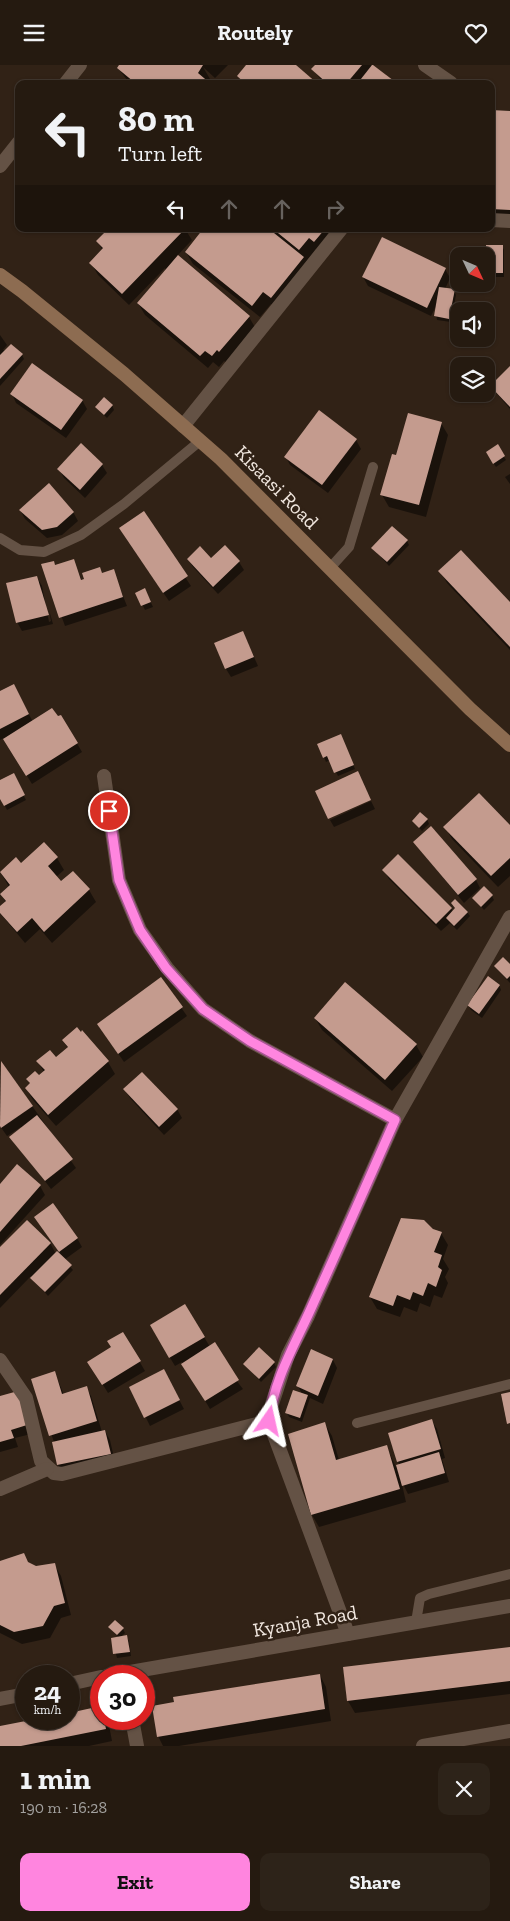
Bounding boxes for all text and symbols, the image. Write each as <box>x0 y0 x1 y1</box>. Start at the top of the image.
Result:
icon: menu <box>20 19 48 47</box>
text: Routely <box>217 19 293 46</box>
icon: heart <box>462 19 490 47</box>
text: 80 m <box>118 98 194 140</box>
icon: left <box>35 100 100 165</box>
text: Turn left <box>118 140 202 167</box>
icon: left <box>162 195 190 223</box>
icon: ahead <box>215 195 243 223</box>
icon: ahead <box>268 195 296 223</box>
icon: right <box>321 195 349 223</box>
north arrow <box>450 247 495 293</box>
map controls <box>450 247 495 402</box>
button: sound <box>450 302 495 347</box>
button: layers <box>450 357 495 402</box>
street label: Kisaasi Road <box>230 440 324 534</box>
pin <box>88 790 130 832</box>
icon: arrive <box>95 797 123 825</box>
position arrow <box>242 1394 294 1446</box>
street label: Kyanja Road <box>251 1600 359 1642</box>
speed limit sign: 30 <box>90 1665 155 1730</box>
text: 24 <box>34 1676 61 1706</box>
text: km/h <box>34 1703 61 1717</box>
text: 1 min <box>20 1761 91 1797</box>
button: close <box>438 1763 490 1815</box>
text: 190 m · 16:28 <box>20 1798 107 1817</box>
button: Exit <box>20 1853 250 1911</box>
button: Share <box>260 1853 490 1911</box>

